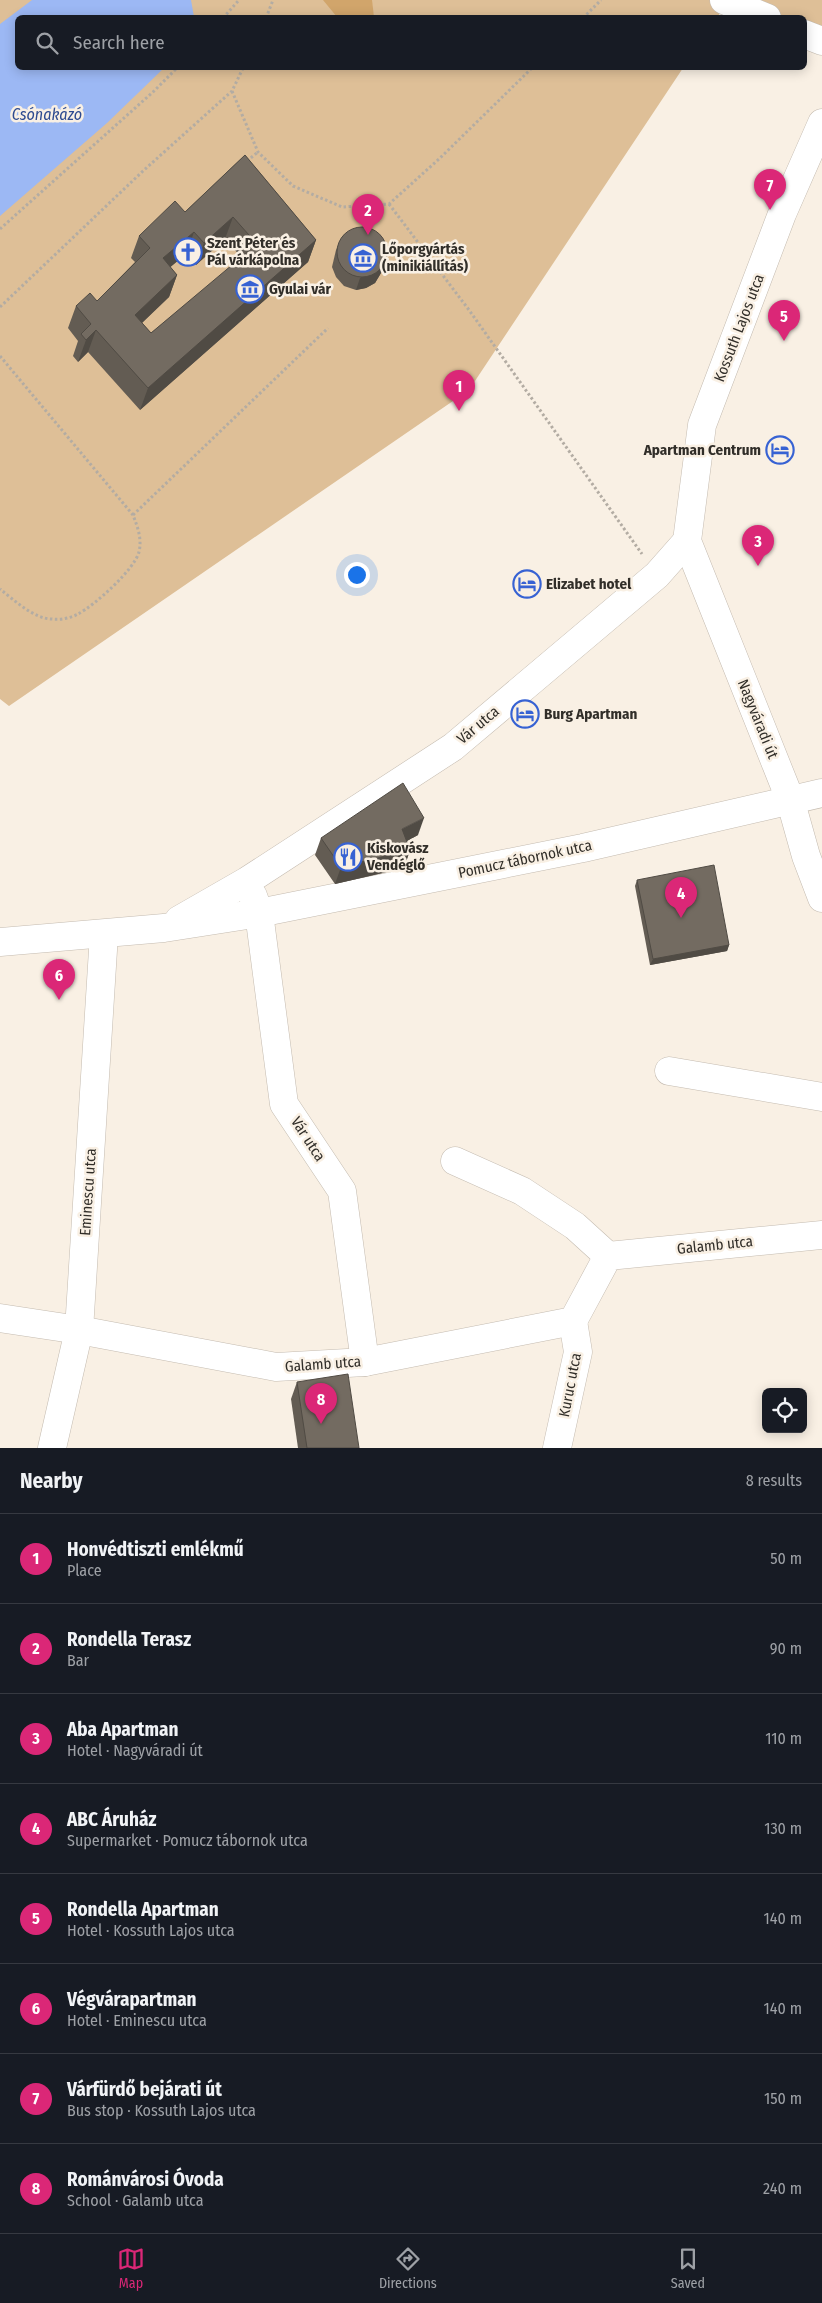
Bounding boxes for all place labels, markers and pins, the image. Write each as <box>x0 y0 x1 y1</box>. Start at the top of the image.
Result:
pin: 7 <box>754 169 786 210</box>
pin: 2 <box>352 194 384 235</box>
place label: Szent Péter és Pál várkápolna <box>207 234 300 269</box>
church icon: Szent Péter és Pál várkápolna <box>173 237 203 267</box>
place label: Lőporgyártás (minikiállítás) <box>382 240 469 275</box>
museum icon: Lőporgyártás (minikiállítás) <box>348 243 378 273</box>
museum icon: Gyulai vár <box>235 274 265 304</box>
place label: Gyulai vár <box>269 280 331 298</box>
pin: 5 <box>768 300 800 341</box>
pin: 1 <box>443 370 475 411</box>
hotel icon: Apartman Centrum <box>765 435 795 465</box>
place label: Apartman Centrum <box>643 441 761 459</box>
pin: 3 <box>742 525 774 566</box>
hotel icon: Elizabet hotel <box>512 569 542 599</box>
place label: Elizabet hotel <box>546 575 632 593</box>
hotel icon: Burg Apartman <box>510 699 540 729</box>
place label: Burg Apartman <box>544 705 637 723</box>
place label: Kiskovász Vendéglő <box>366 839 429 874</box>
restaurant icon: Kiskovász Vendéglő <box>333 842 363 872</box>
pin: 4 <box>665 877 697 918</box>
pin: 6 <box>43 959 75 1000</box>
pin: 8 <box>305 1383 337 1424</box>

